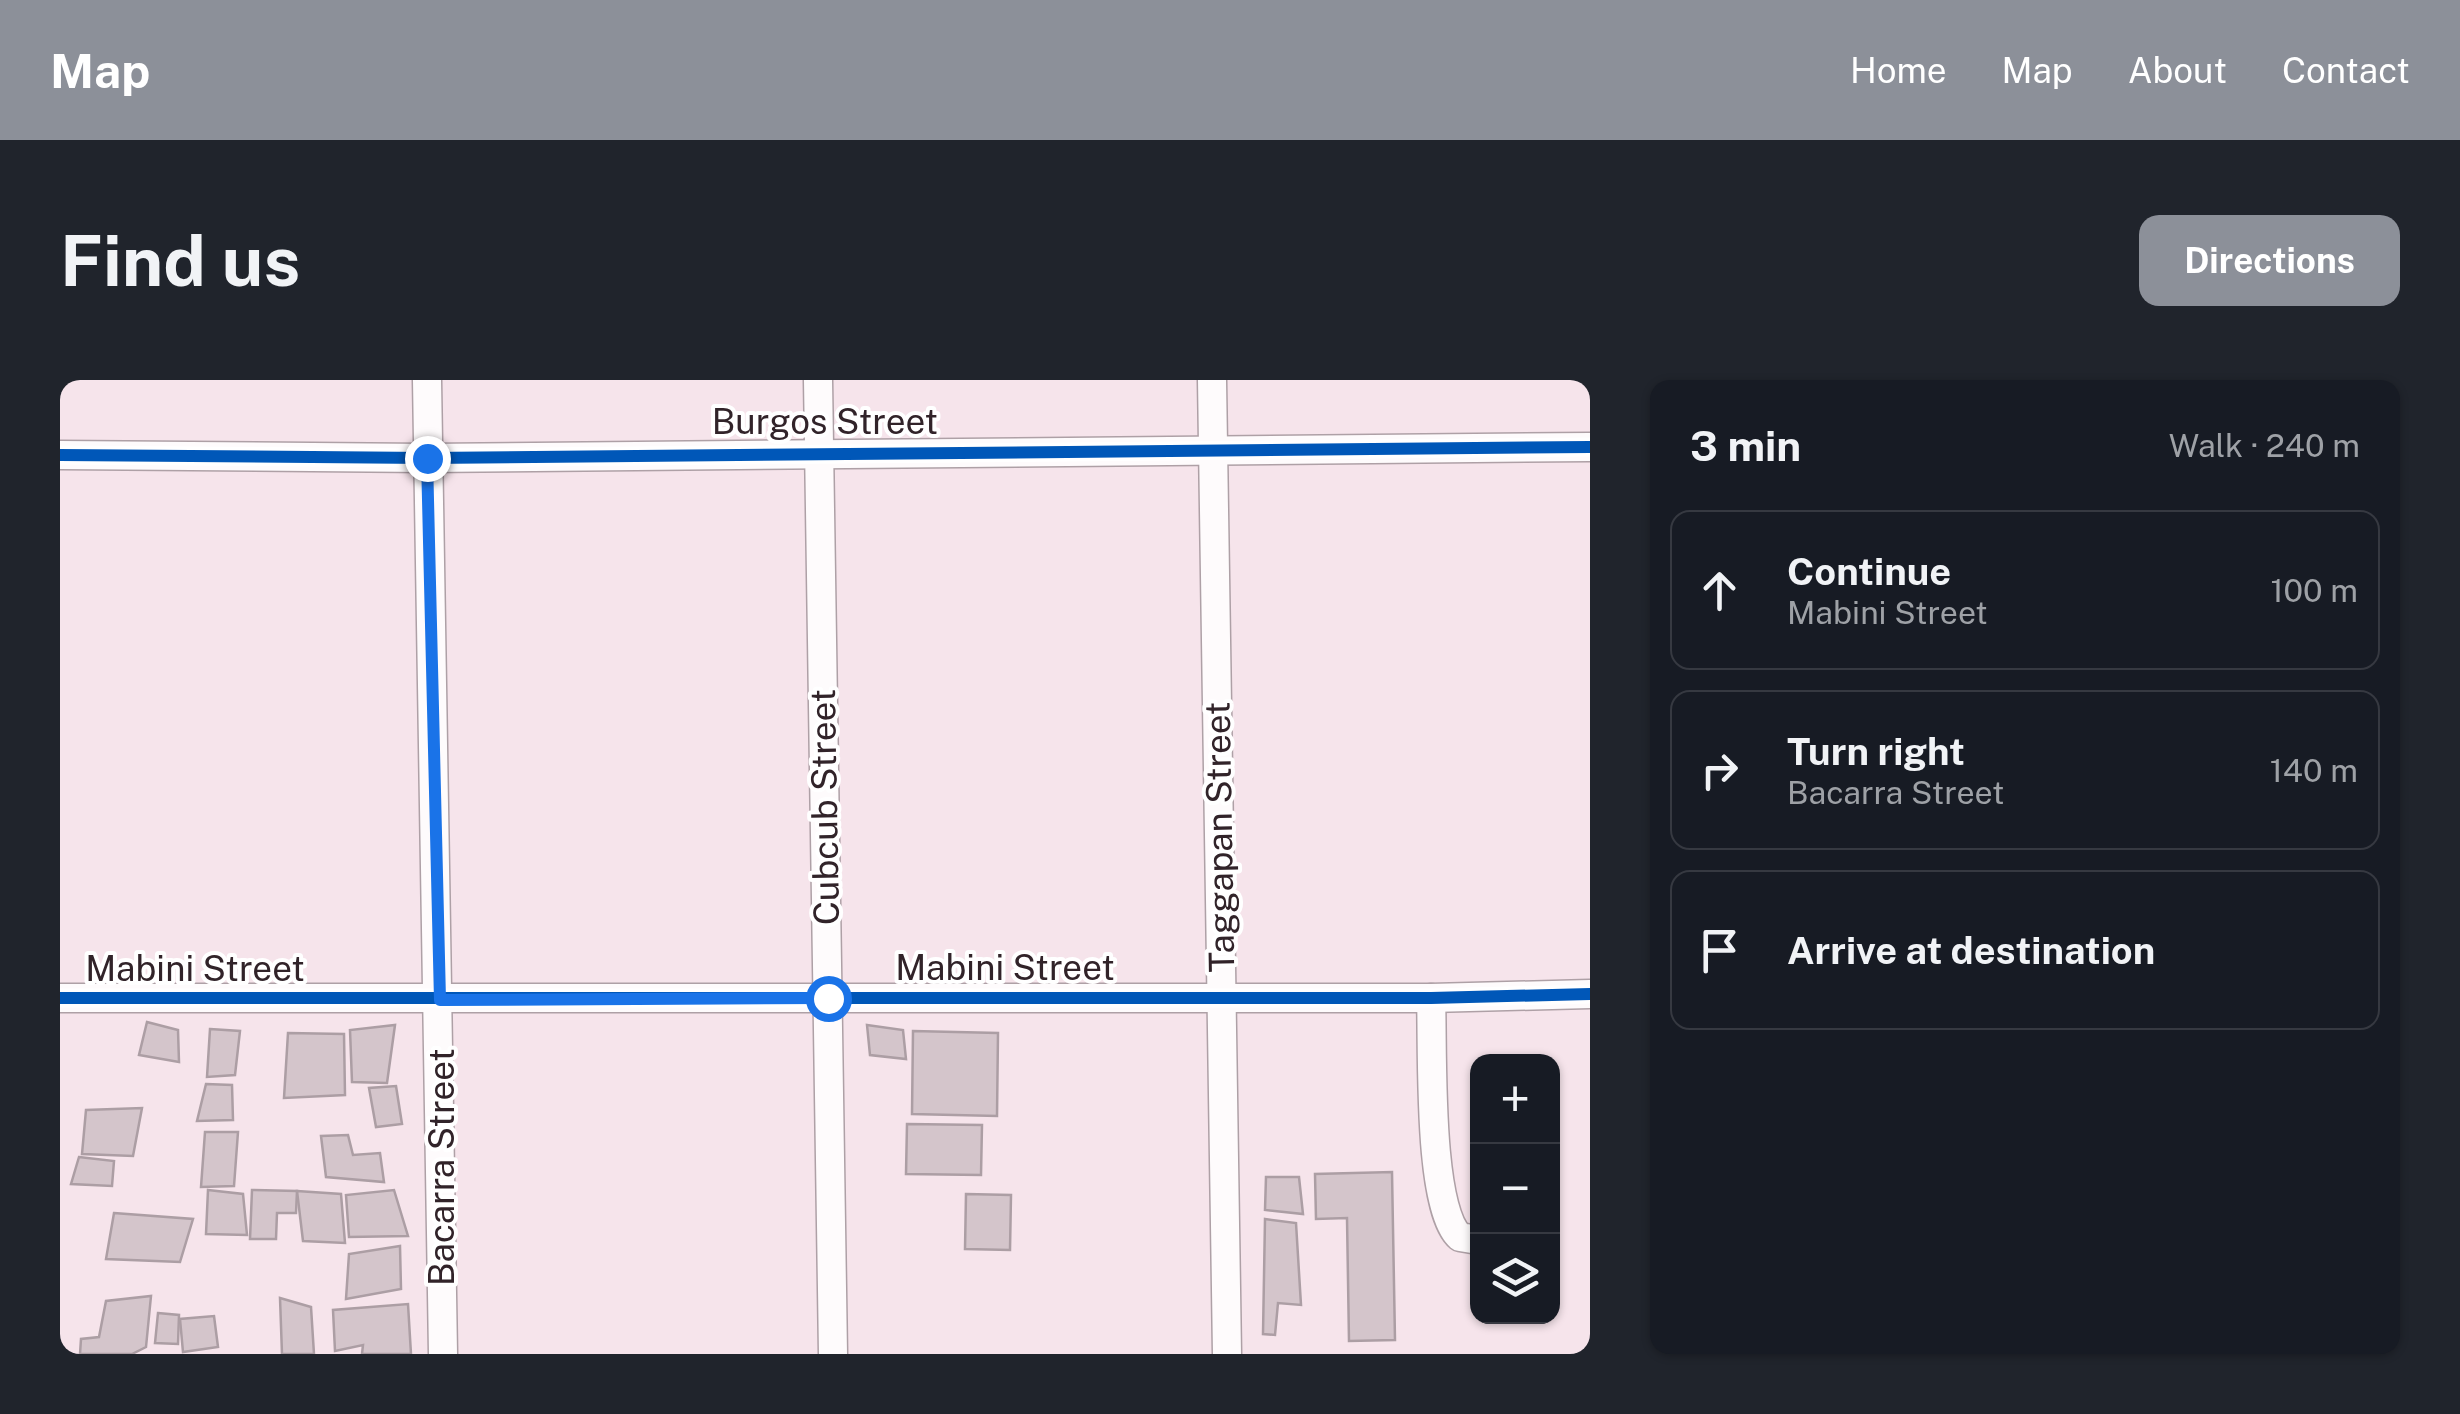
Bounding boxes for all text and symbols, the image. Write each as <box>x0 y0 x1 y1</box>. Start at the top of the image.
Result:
text: Map <box>50 42 150 99</box>
text: Home <box>1850 50 1947 91</box>
text: Map <box>2002 50 2073 91</box>
text: About <box>2128 50 2227 91</box>
text: Contact <box>2282 50 2410 91</box>
button: Directions <box>2139 215 2400 306</box>
text: Find us <box>60 219 300 302</box>
street label: Burgos Street <box>712 401 938 442</box>
text: 3 min <box>1690 421 1801 470</box>
text: Walk · 240 m <box>2169 427 2360 464</box>
route end <box>405 436 451 482</box>
text: Continue <box>1787 549 1951 594</box>
icon: ahead <box>1692 563 1747 618</box>
text: 100 m <box>2271 572 2358 609</box>
text: Mabini Street <box>1787 594 1988 631</box>
street label: Cubcub Street <box>802 688 847 926</box>
street label: Taggapan Street <box>1197 701 1242 973</box>
text: Turn right <box>1787 729 1965 774</box>
icon: right <box>1692 743 1747 798</box>
text: 140 m <box>2270 752 2358 789</box>
text: Bacarra Street <box>1787 774 2004 811</box>
icon: arrive <box>1692 923 1747 978</box>
text: Arrive at destination <box>1787 928 2155 973</box>
street label: Mabini Street <box>895 947 1115 988</box>
street label: Mabini Street <box>85 948 305 989</box>
route start <box>806 976 852 1022</box>
street label: Bacarra Street <box>421 1048 462 1286</box>
map controls <box>1470 1054 1560 1324</box>
button: + <box>1470 1054 1560 1144</box>
button: − <box>1470 1144 1560 1234</box>
button: layers <box>1470 1234 1560 1324</box>

